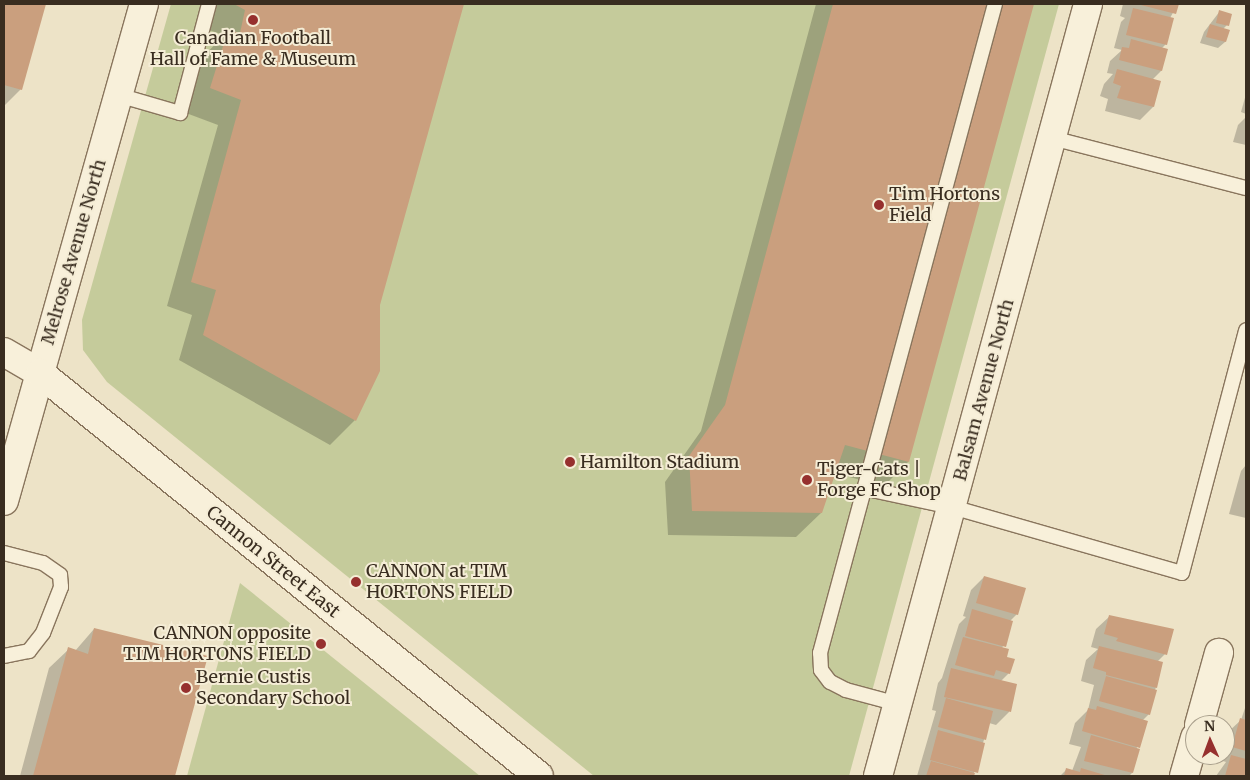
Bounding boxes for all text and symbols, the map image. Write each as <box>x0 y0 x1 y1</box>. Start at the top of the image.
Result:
marker: Canadian Football Hall of Fame & Museum <box>247 14 259 26</box>
place label: Canadian Football Hall of Fame & Museum <box>150 28 356 70</box>
street label: Melrose Avenue North <box>37 157 111 347</box>
place label: Tim Hortons Field <box>889 184 1000 226</box>
marker: Tim Hortons Field <box>873 199 885 211</box>
street label: Balsam Avenue North <box>949 297 1019 483</box>
place label: Hamilton Stadium <box>580 451 739 473</box>
marker: Hamilton Stadium <box>564 456 576 468</box>
place label: Tiger-Cats | Forge FC Shop <box>817 459 941 502</box>
marker: Tiger-Cats | Forge FC Shop <box>801 474 813 486</box>
street label: Cannon Street East <box>202 502 344 622</box>
place label: CANNON at TIM HORTONS FIELD <box>366 561 513 604</box>
marker: CANNON at TIM HORTONS FIELD <box>350 576 362 588</box>
place label: CANNON opposite TIM HORTONS FIELD <box>123 623 311 666</box>
marker: CANNON opposite TIM HORTONS FIELD <box>315 638 327 650</box>
place label: Bernie Custis Secondary School <box>196 667 350 710</box>
marker: Bernie Custis Secondary School <box>180 682 192 694</box>
north arrow <box>1185 715 1235 765</box>
text: N <box>1204 717 1215 735</box>

